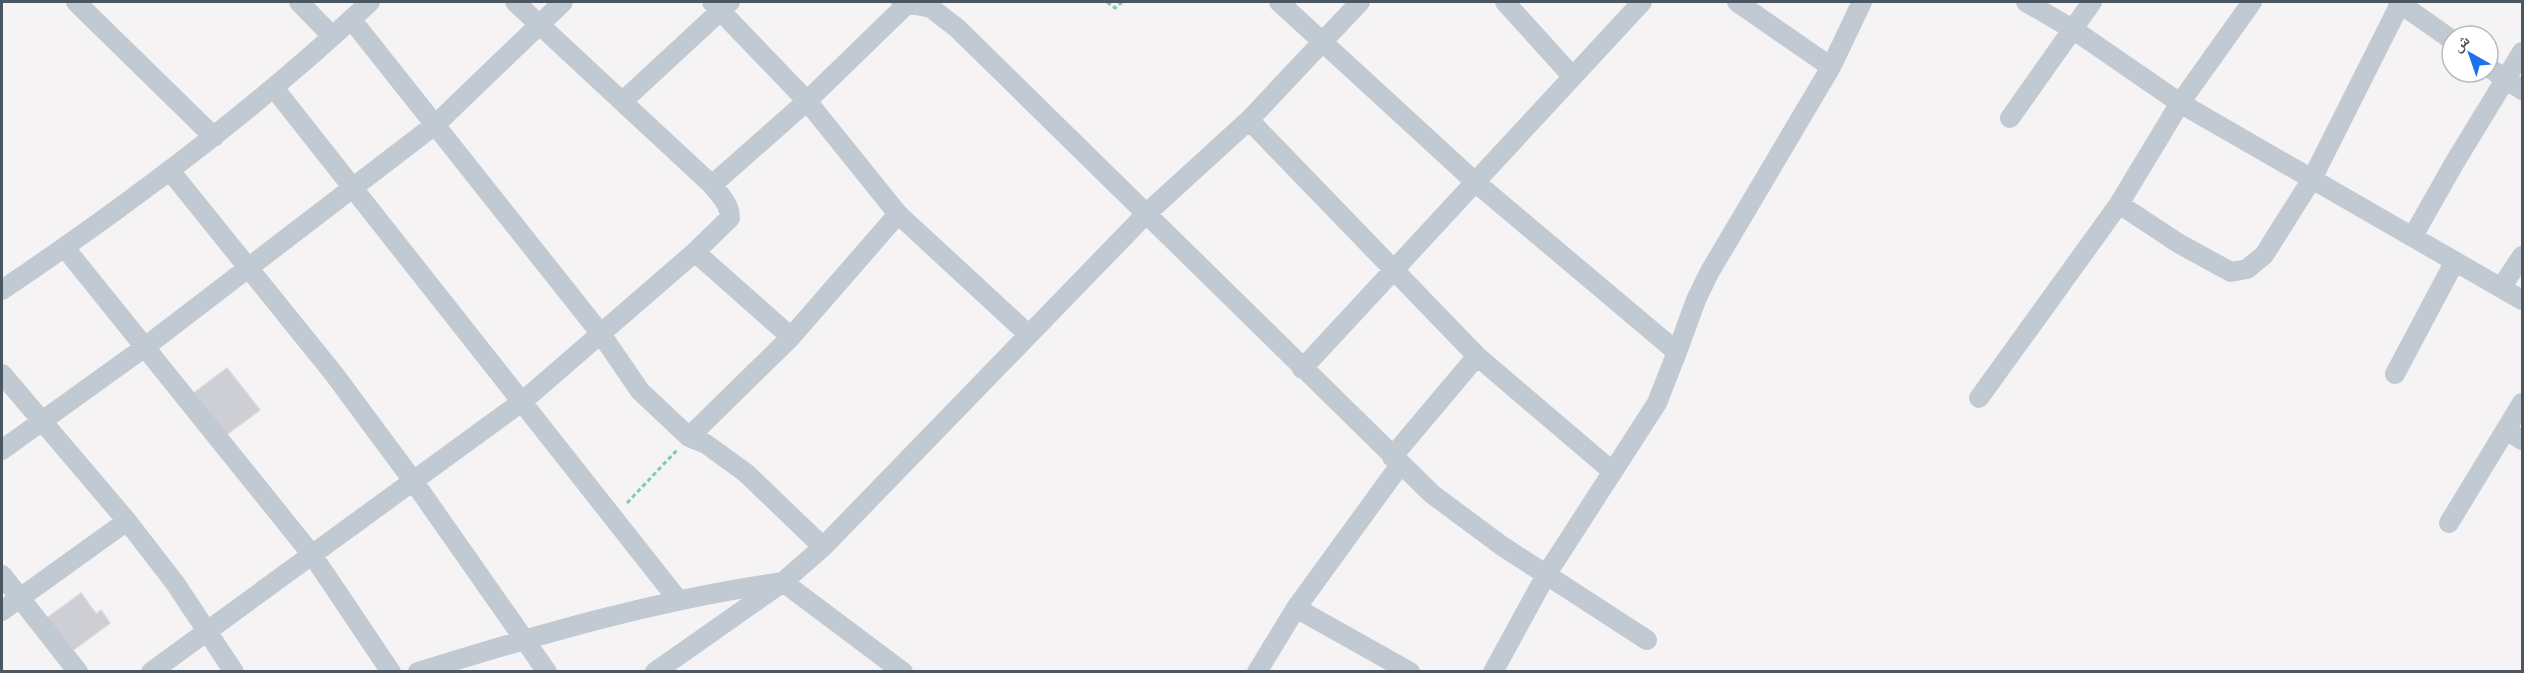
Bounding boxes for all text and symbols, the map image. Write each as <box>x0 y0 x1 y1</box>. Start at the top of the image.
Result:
north arrow <box>2440 24 2500 84</box>
text: ش <box>2448 30 2473 56</box>

